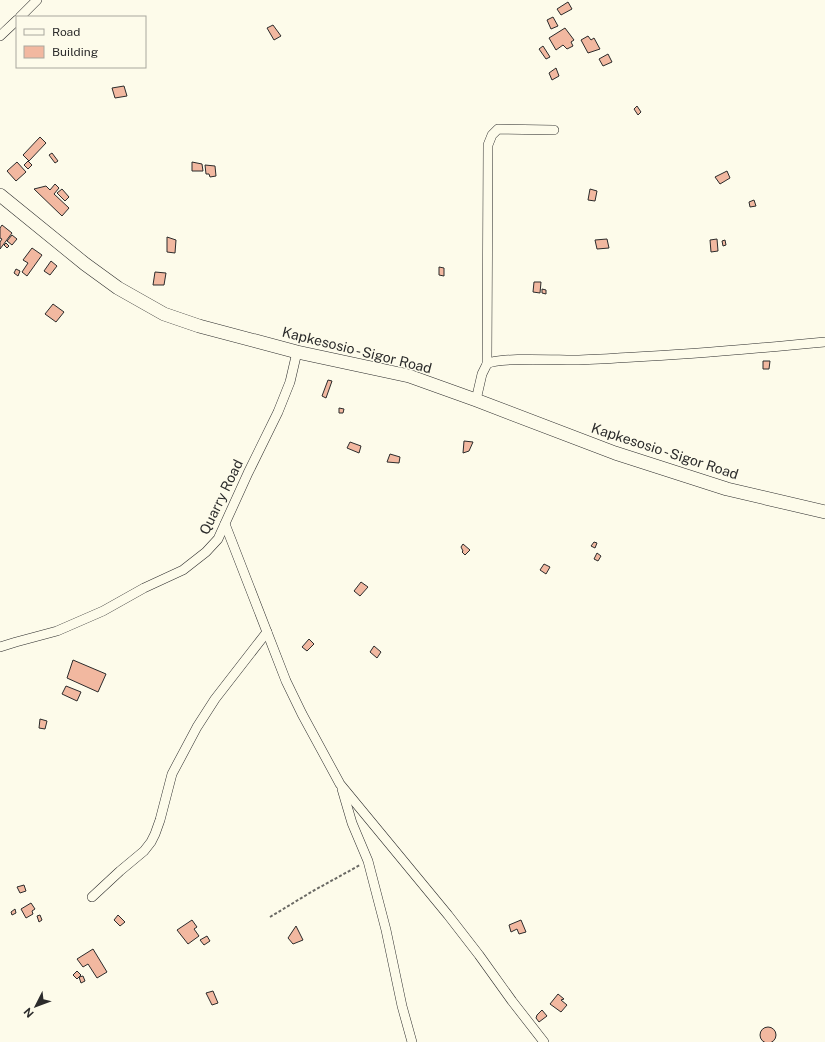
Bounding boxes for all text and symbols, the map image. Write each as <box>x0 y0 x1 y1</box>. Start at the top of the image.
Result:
legend <box>16 16 146 68</box>
text: Road <box>52 25 80 39</box>
text: Building <box>52 45 98 59</box>
street label: Kapkesosio - Sigor Road <box>280 324 434 376</box>
street label: Kapkesosio - Sigor Road <box>589 420 741 482</box>
street label: Quarry Road <box>196 457 246 537</box>
north arrow <box>16 986 56 1026</box>
text: N <box>21 1005 36 1020</box>

